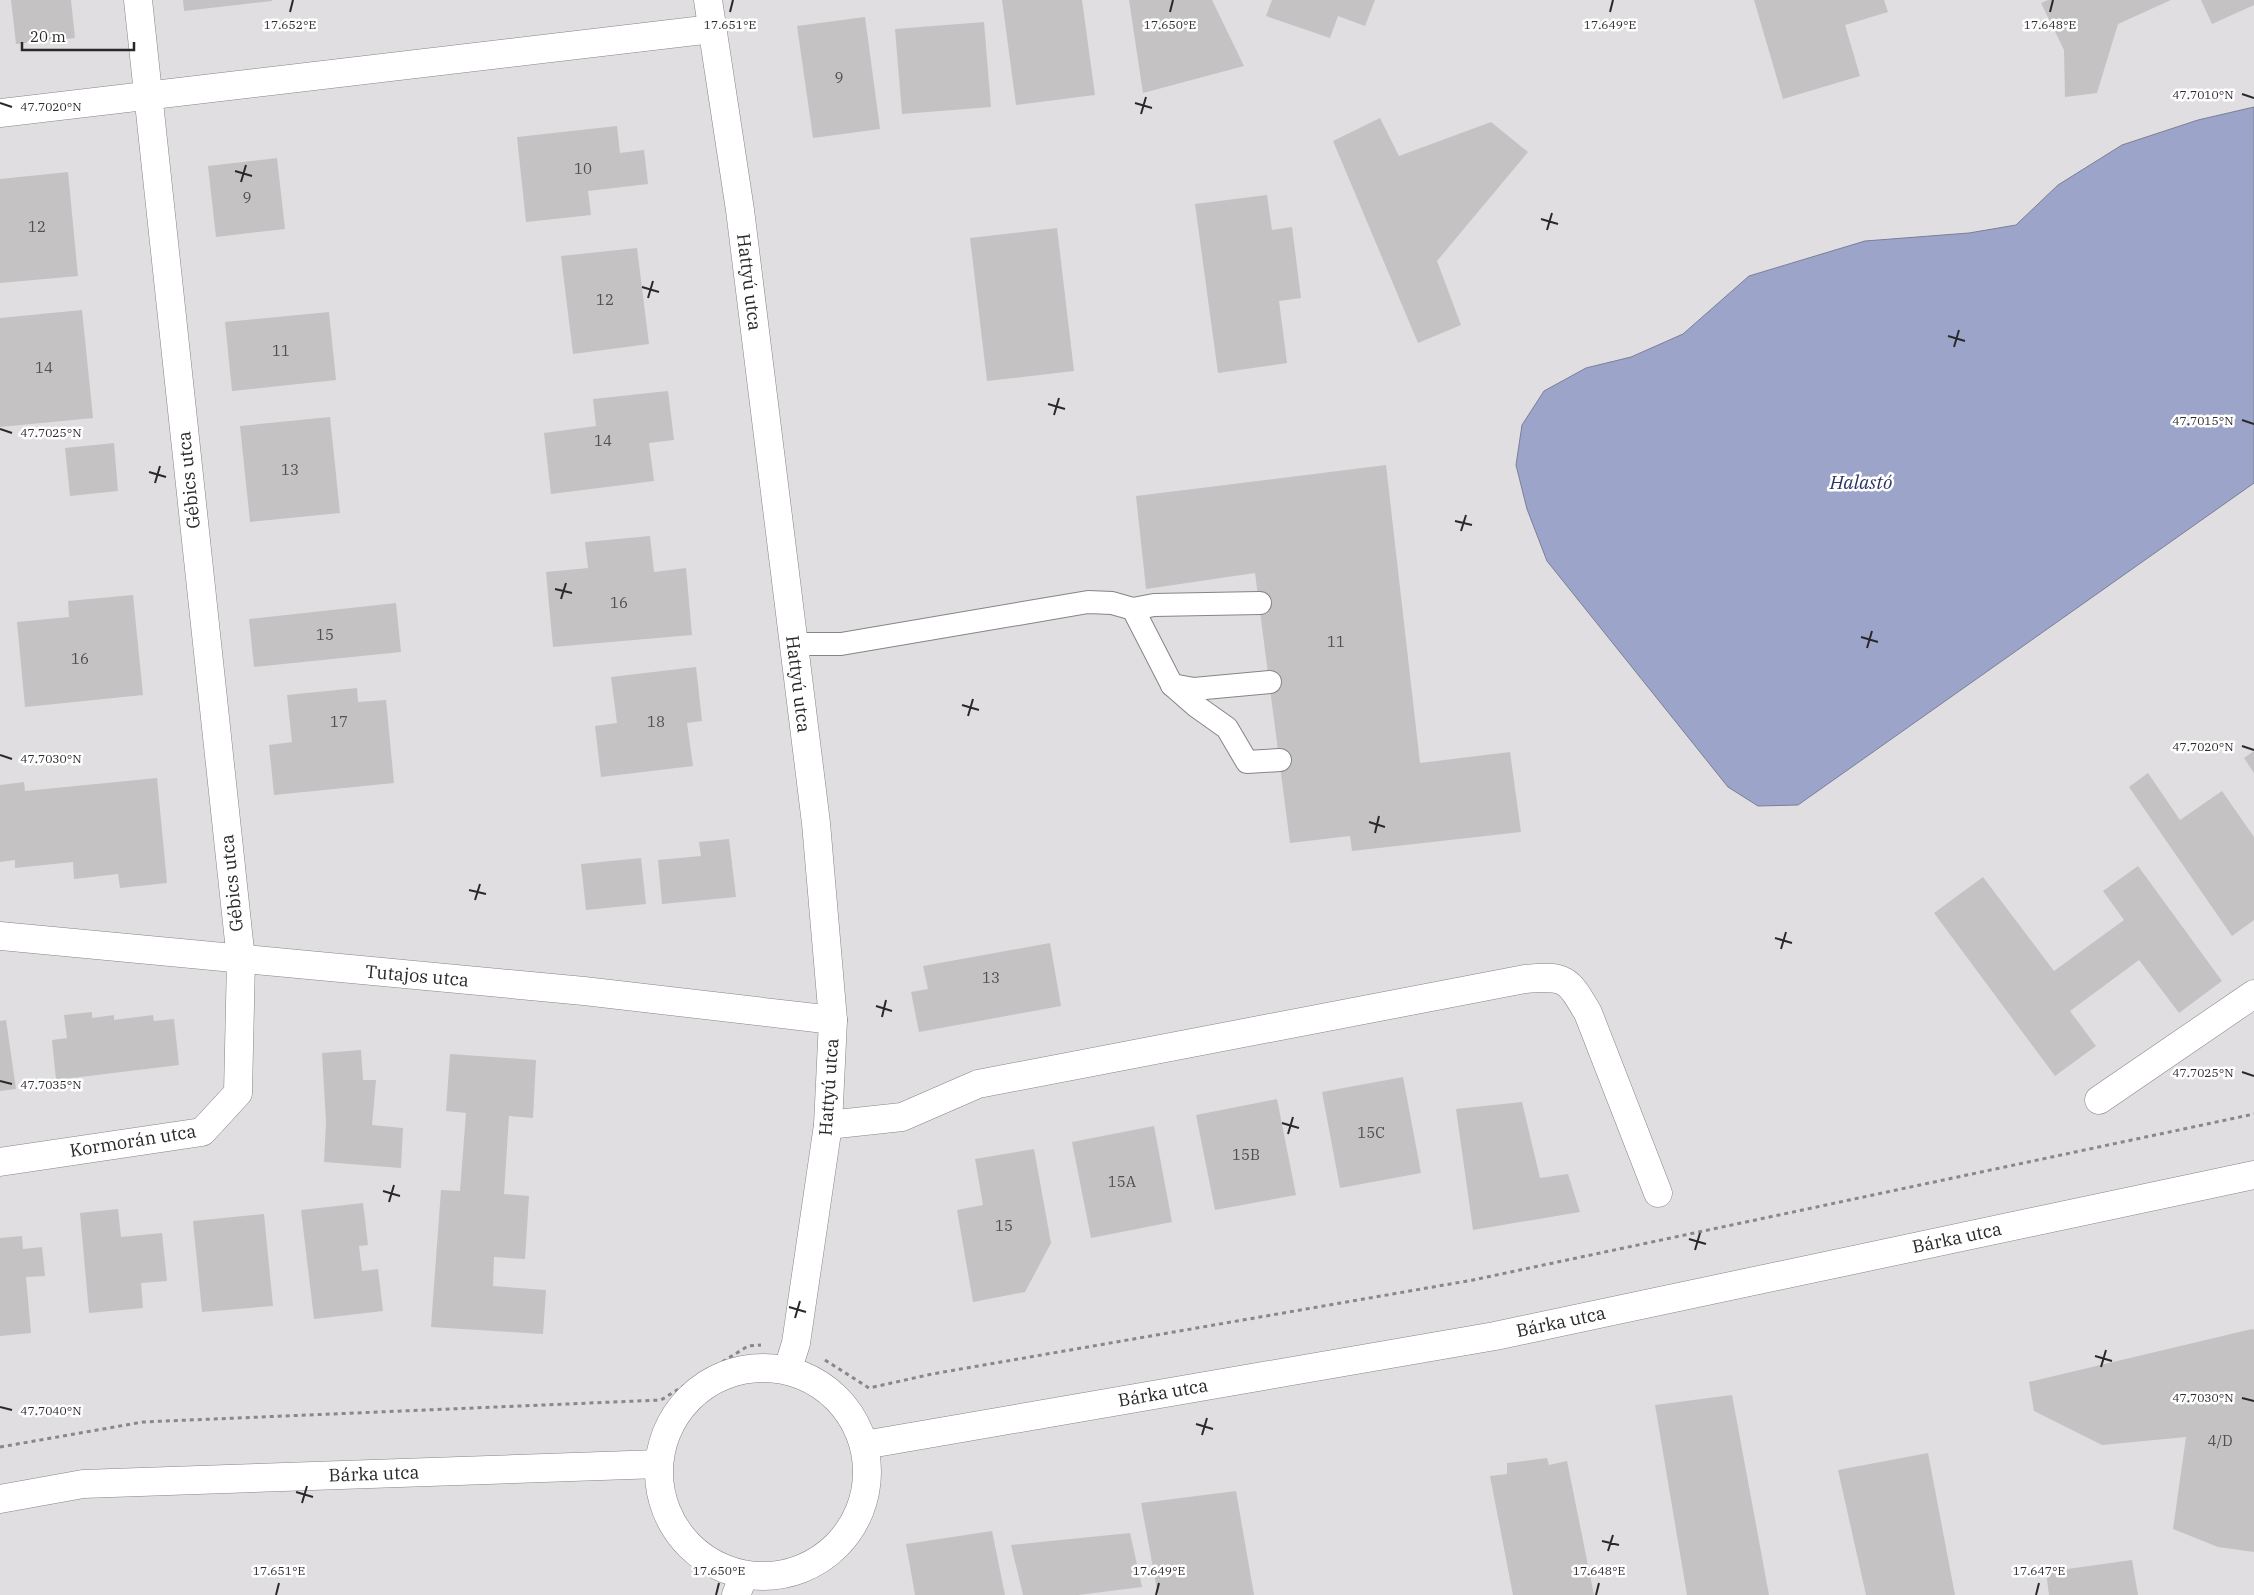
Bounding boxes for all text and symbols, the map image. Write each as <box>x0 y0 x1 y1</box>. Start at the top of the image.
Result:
text: 17.652°E <box>264 17 316 32</box>
text: 17.651°E <box>704 17 756 32</box>
text: 17.650°E <box>1144 17 1196 32</box>
text: 17.649°E <box>1584 17 1636 32</box>
text: 17.648°E <box>2024 17 2076 32</box>
scale bar <box>22 20 135 52</box>
text: 20 m <box>30 27 66 46</box>
house number: 9 <box>834 68 844 87</box>
text: 47.7010°N <box>2172 87 2234 102</box>
text: 47.7020°N <box>20 99 82 114</box>
house number: 10 <box>574 159 592 178</box>
house number: 9 <box>242 188 252 207</box>
house number: 12 <box>28 217 46 236</box>
street label: Hattyú utca <box>732 232 767 332</box>
house number: 12 <box>596 290 614 309</box>
house number: 11 <box>272 341 290 360</box>
house number: 14 <box>35 358 53 377</box>
text: 47.7015°N <box>2172 413 2234 428</box>
text: 47.7025°N <box>20 425 82 440</box>
street label: Gébics utca <box>172 430 205 530</box>
house number: 14 <box>594 431 612 450</box>
house number: 13 <box>281 460 299 479</box>
water label: Halastó <box>1829 470 1892 494</box>
house number: 16 <box>610 593 628 612</box>
house number: 15 <box>316 625 334 644</box>
house number: 11 <box>1327 632 1345 651</box>
street label: Hattyú utca <box>781 634 816 734</box>
house number: 16 <box>71 649 89 668</box>
house number: 17 <box>330 712 348 731</box>
house number: 18 <box>647 712 665 731</box>
text: 47.7020°N <box>2172 739 2234 754</box>
text: 47.7030°N <box>20 751 82 766</box>
street label: Gébics utca <box>215 833 248 933</box>
street label: Tutajos utca <box>364 960 470 991</box>
house number: 13 <box>982 968 1000 987</box>
street label: Hattyú utca <box>814 1037 843 1137</box>
text: 47.7025°N <box>2172 1065 2234 1080</box>
text: 47.7035°N <box>20 1077 82 1092</box>
street label: Kormorán utca <box>68 1119 198 1162</box>
house number: 15C <box>1357 1123 1385 1142</box>
house number: 15B <box>1232 1145 1260 1164</box>
house number: 15A <box>1108 1172 1137 1191</box>
house number: 15 <box>995 1216 1013 1235</box>
street label: Bárka utca <box>1910 1217 2004 1258</box>
street label: Bárka utca <box>1514 1301 1608 1342</box>
street label: Bárka utca <box>1116 1373 1210 1412</box>
text: 47.7030°N <box>2172 1390 2234 1405</box>
text: 47.7040°N <box>20 1403 82 1418</box>
house number: 4/D <box>2207 1431 2233 1450</box>
street label: Bárka utca <box>328 1460 420 1487</box>
text: 17.651°E <box>253 1563 305 1578</box>
text: 17.650°E <box>693 1563 745 1578</box>
text: 17.649°E <box>1133 1563 1185 1578</box>
text: 17.648°E <box>1573 1563 1625 1578</box>
text: 17.647°E <box>2013 1563 2065 1578</box>

